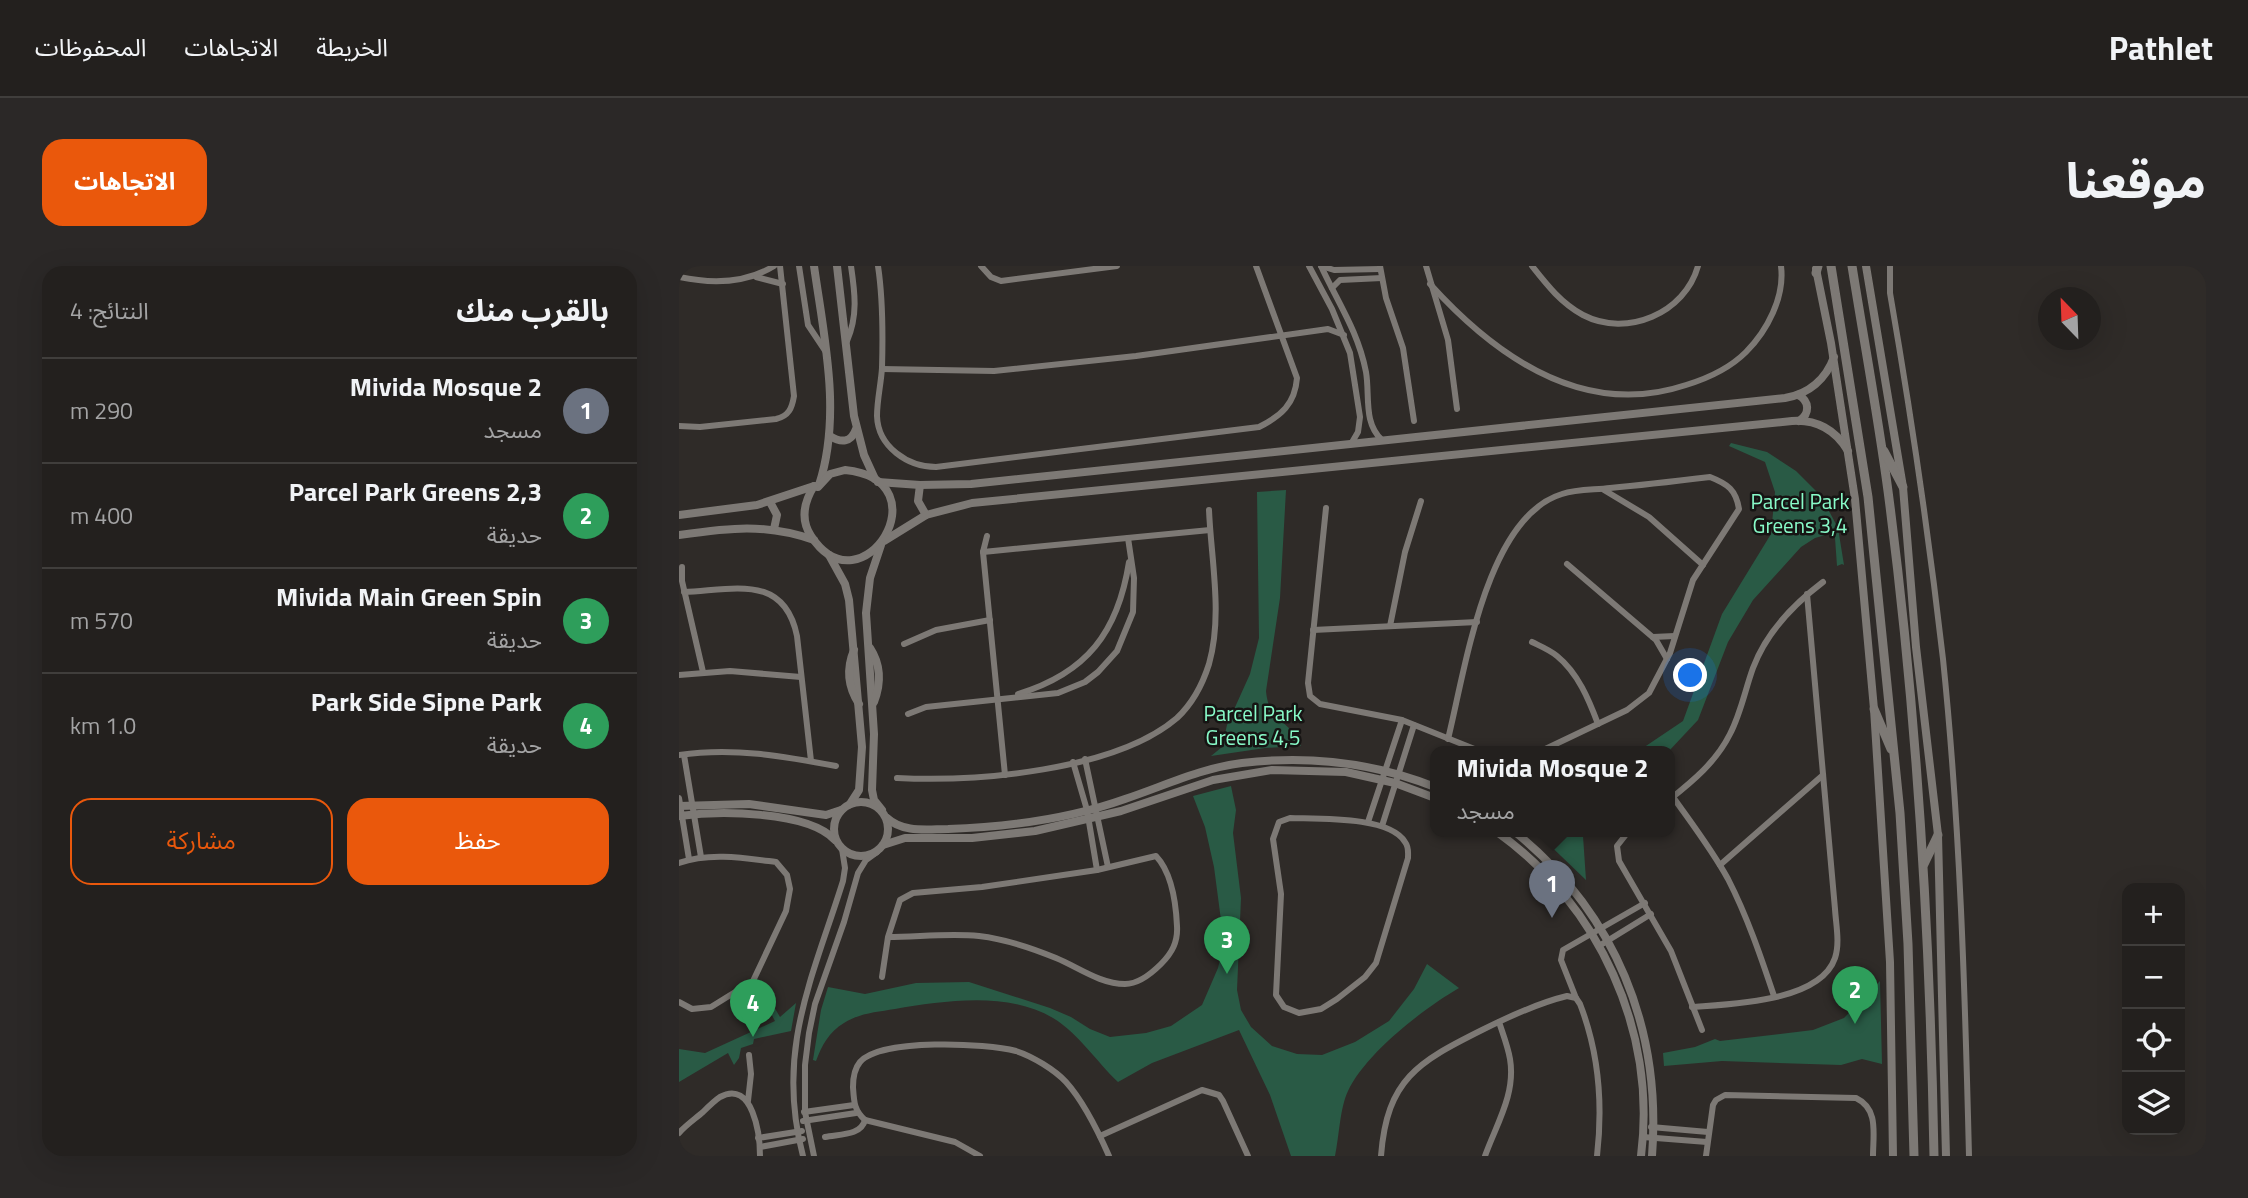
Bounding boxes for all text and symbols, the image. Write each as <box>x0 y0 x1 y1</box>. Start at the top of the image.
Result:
text: Pathlet <box>2109 23 2213 73</box>
text: المحفوظات <box>35 29 146 65</box>
text: الاتجاهات <box>184 29 278 65</box>
text: الخريطة <box>316 29 388 65</box>
button: الاتجاهات <box>42 139 207 226</box>
text: موقعنا <box>2066 142 2206 217</box>
text: بالقرب منك <box>456 287 609 333</box>
north arrow <box>2038 287 2101 350</box>
text: النتائج: 4 <box>70 293 149 328</box>
text: Mivida Mosque 2 <box>350 367 542 406</box>
text: 290 m <box>70 393 133 428</box>
text: 1 <box>580 393 592 428</box>
text: مسجد <box>483 412 542 447</box>
text: Parcel Park Greens 2,3 <box>289 472 542 511</box>
park label: Parcel Park Greens 3,4 <box>1750 485 1850 541</box>
text: 400 m <box>70 498 133 533</box>
text: 2 <box>580 498 592 533</box>
text: حديقة <box>487 517 542 552</box>
text: Mivida Main Green Spin <box>276 577 542 616</box>
text: 570 m <box>70 603 133 638</box>
text: 3 <box>580 603 592 638</box>
text: حديقة <box>487 622 542 657</box>
your location <box>1673 658 1707 692</box>
text: Park Side Sipne Park <box>311 682 542 721</box>
park label: Parcel Park Greens 4,5 <box>1203 697 1303 753</box>
text: 1.0 km <box>70 708 136 743</box>
text: 4 <box>580 708 592 743</box>
text: حديقة <box>487 727 542 762</box>
popup <box>1430 746 1675 837</box>
text: Mivida Mosque 2 <box>1456 748 1649 787</box>
text: مسجد <box>1456 793 1515 828</box>
button: مشاركة <box>70 798 333 885</box>
button: حفظ <box>347 798 609 885</box>
pin: 1 <box>1529 860 1575 918</box>
map controls <box>2122 883 2185 1135</box>
button: + <box>2122 883 2185 946</box>
pin: 3 <box>1204 916 1250 974</box>
button: − <box>2122 946 2185 1009</box>
pin: 2 <box>1832 966 1878 1024</box>
pin: 4 <box>730 979 776 1037</box>
button: locate <box>2122 1009 2185 1072</box>
button: layers <box>2122 1072 2185 1135</box>

